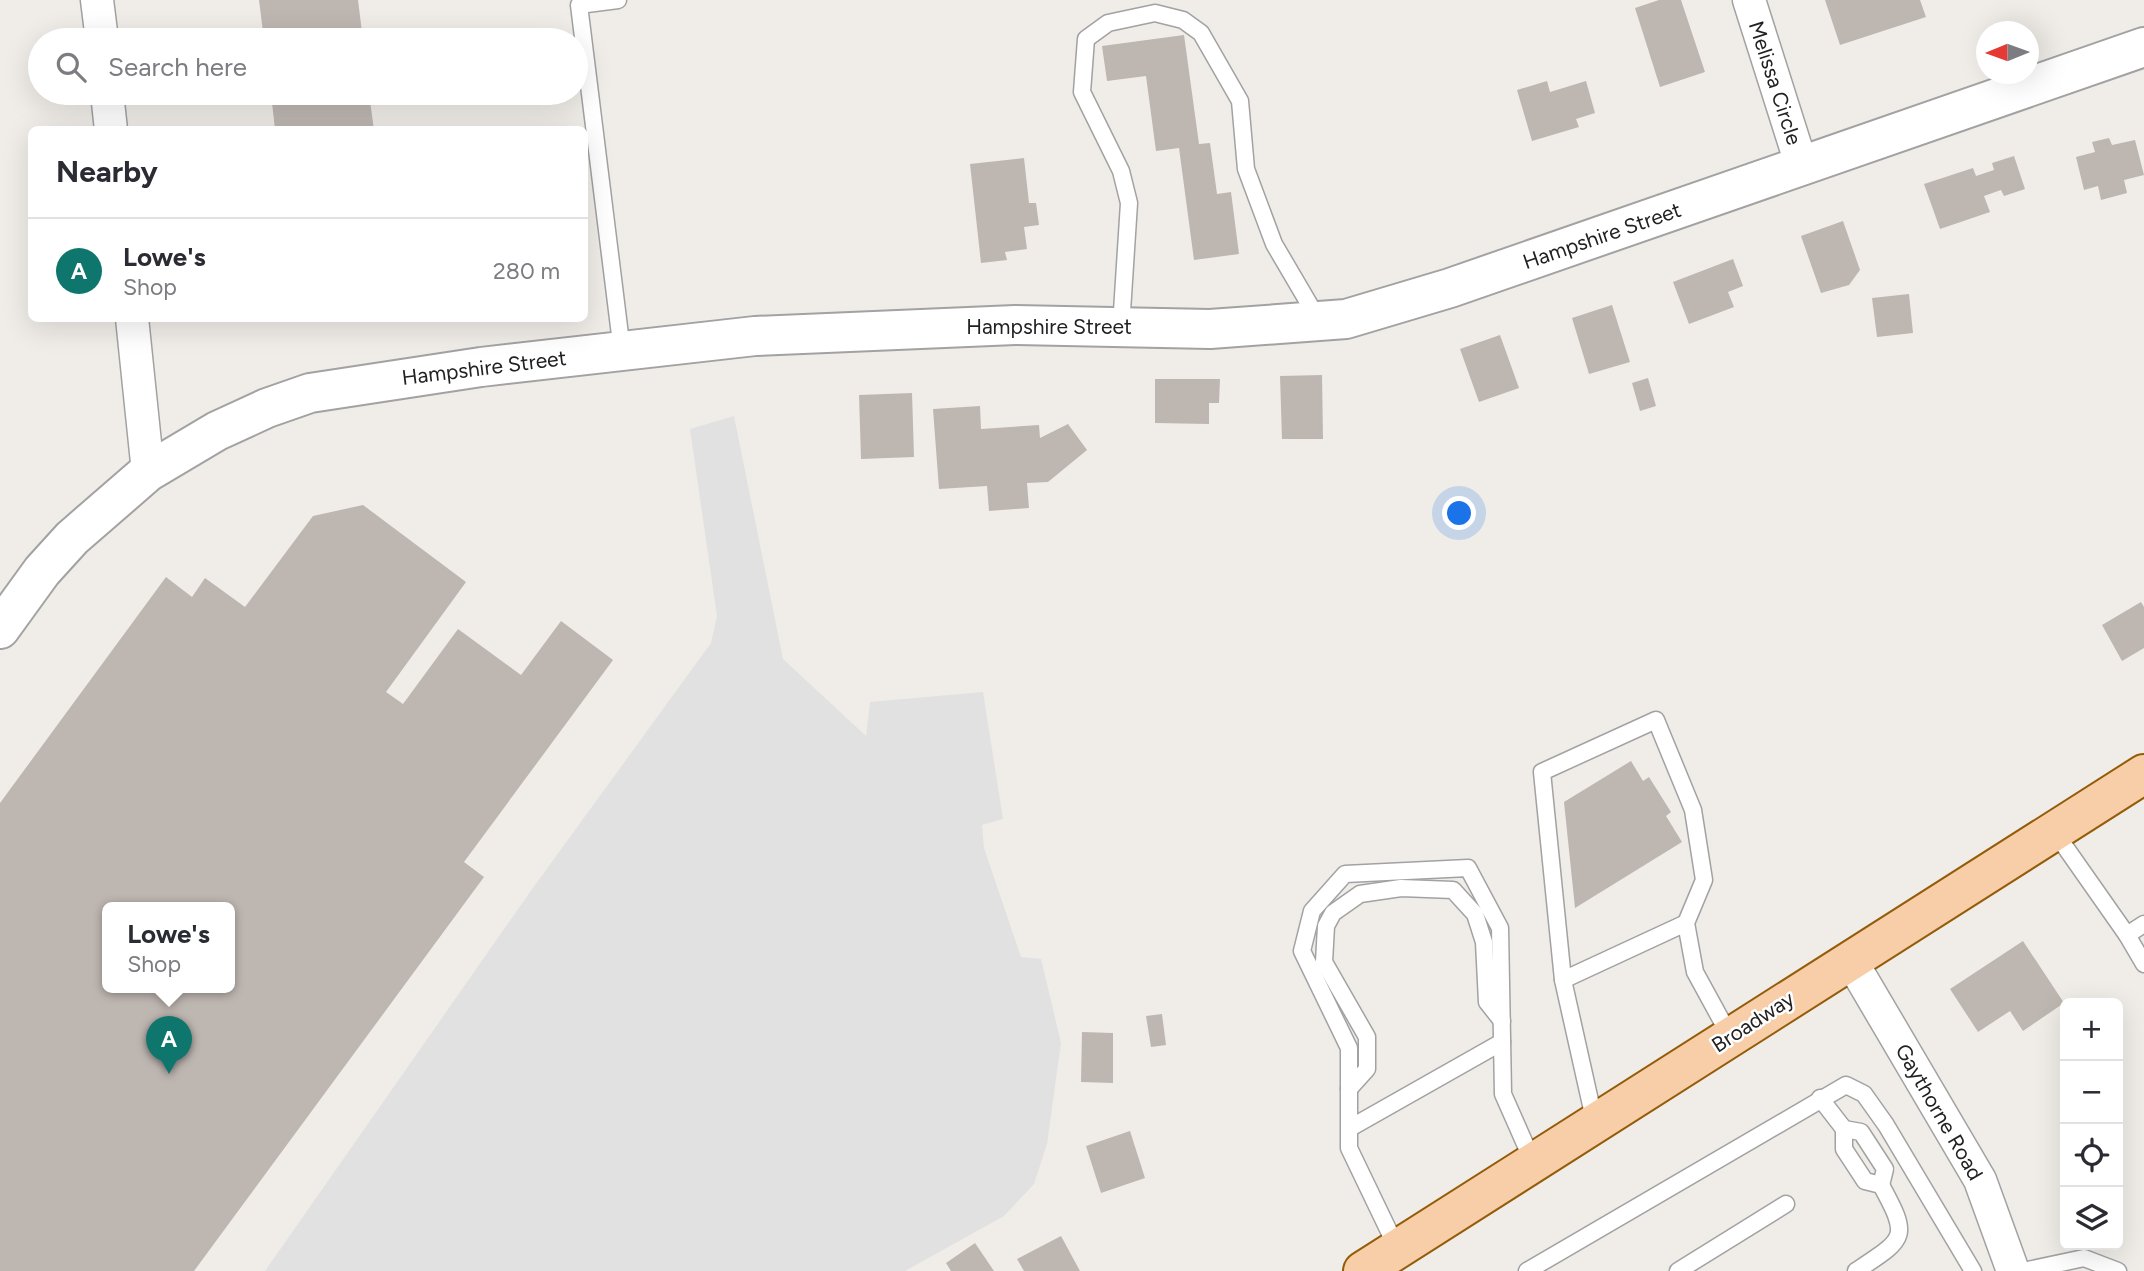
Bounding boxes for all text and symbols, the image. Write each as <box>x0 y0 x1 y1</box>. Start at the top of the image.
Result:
street label: Melissa Circle <box>1744 18 1807 148</box>
north arrow <box>1976 21 2039 84</box>
search box <box>28 28 588 105</box>
icon: search <box>52 48 90 86</box>
text: Search here <box>108 51 247 83</box>
text: Nearby <box>56 153 158 190</box>
street label: Hampshire Street <box>1519 197 1684 274</box>
text: Lowe's <box>123 241 206 273</box>
text: A <box>71 257 87 285</box>
text: 280 m <box>493 257 560 285</box>
text: Shop <box>123 273 177 301</box>
street label: Hampshire Street <box>966 314 1132 339</box>
street label: Hampshire Street <box>400 345 568 390</box>
your location <box>1442 496 1476 530</box>
popup <box>102 902 235 993</box>
text: Lowe's <box>127 918 210 950</box>
text: Shop <box>127 950 181 978</box>
street label: Broadway <box>1707 986 1799 1057</box>
map controls <box>2060 998 2123 1250</box>
button: + <box>2060 998 2123 1061</box>
pin: A <box>146 1016 192 1074</box>
street label: Gaythorne Road <box>1890 1039 1989 1184</box>
button: − <box>2060 1061 2123 1124</box>
button: locate <box>2060 1124 2123 1187</box>
button: layers <box>2060 1187 2123 1250</box>

